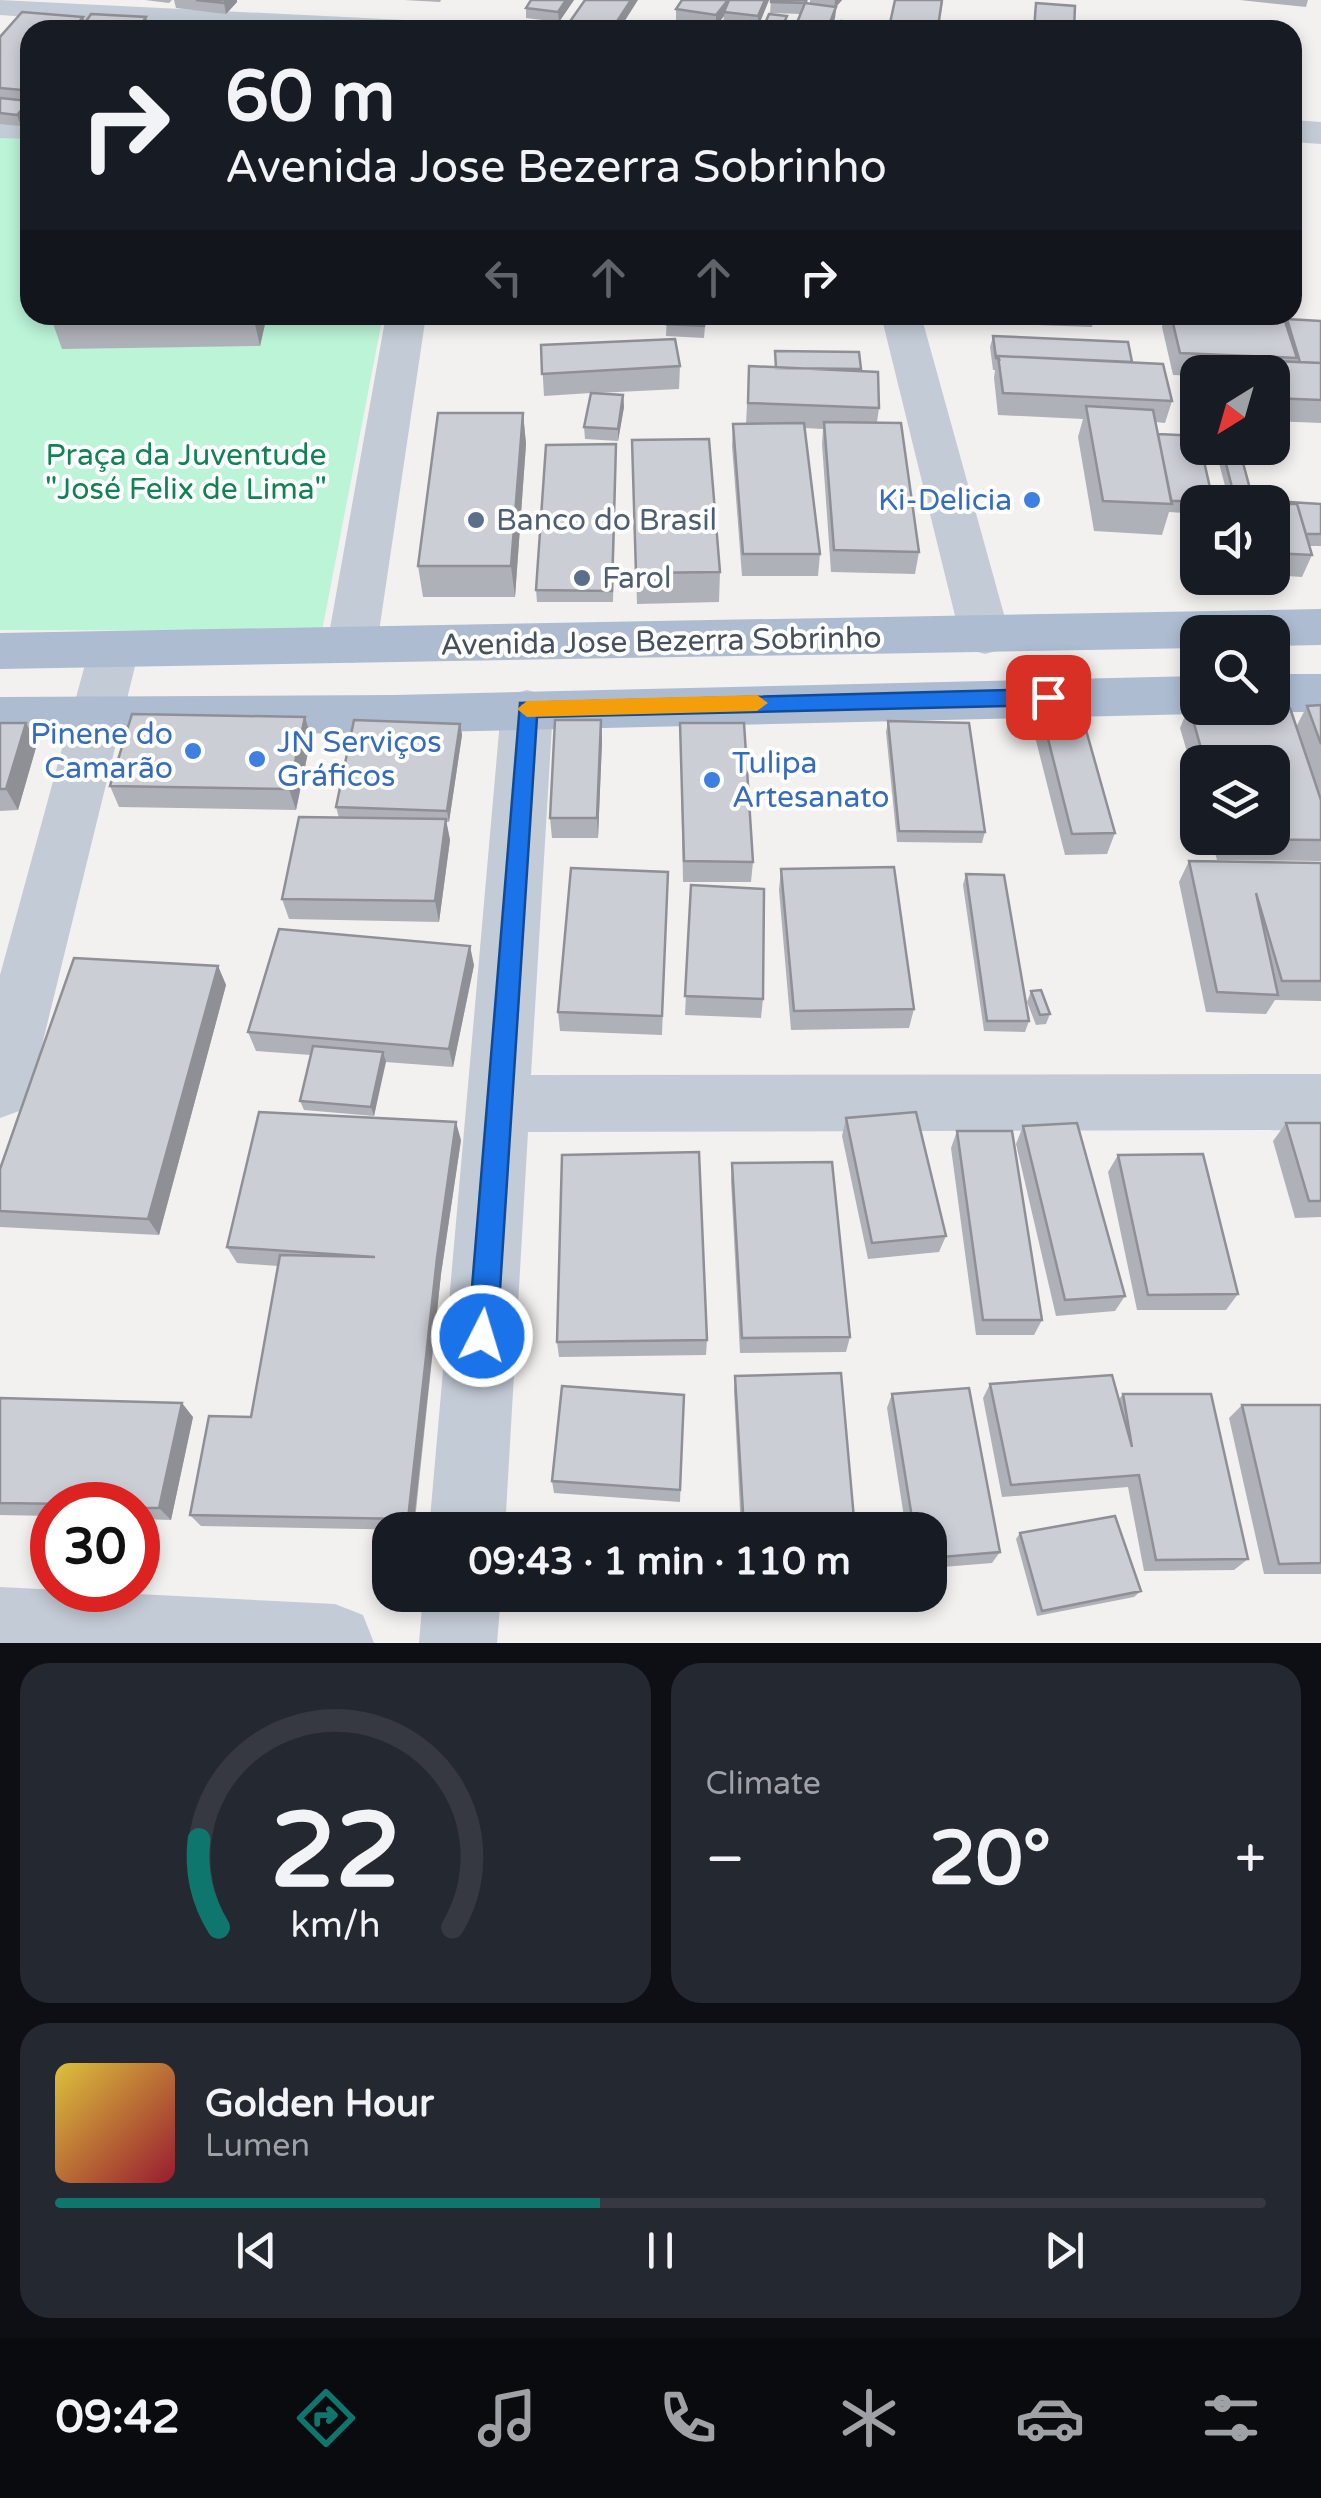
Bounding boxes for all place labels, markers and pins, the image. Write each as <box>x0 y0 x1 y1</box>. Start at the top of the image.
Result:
place label: Ki-Delicia <box>878 482 1012 519</box>
marker: Ki-Delicia <box>1021 489 1043 511</box>
place label: Banco do Brasil <box>496 502 717 539</box>
marker: Banco do Brasil <box>465 509 487 531</box>
place label: Farol <box>602 560 672 597</box>
marker: Farol <box>571 567 593 589</box>
pin <box>1006 655 1091 740</box>
place label: Pinene do Camarão <box>30 716 173 787</box>
place label: JN Serviços Gráficos <box>277 724 442 795</box>
marker: Pinene do Camarão <box>182 740 204 762</box>
place label: Tulipa Artesanato <box>732 745 889 816</box>
marker: JN Serviços Gráficos <box>246 748 268 770</box>
marker: Tulipa Artesanato <box>701 769 723 791</box>

